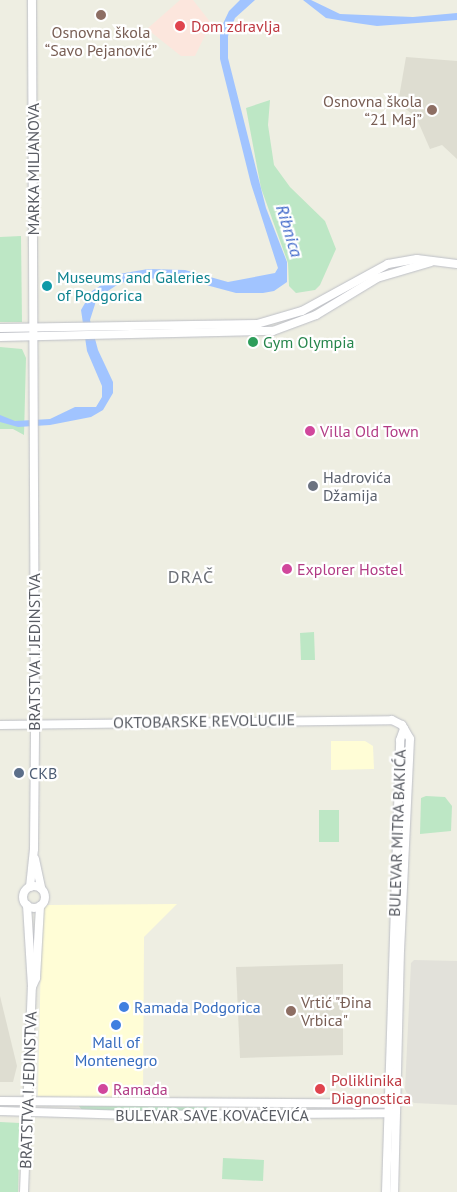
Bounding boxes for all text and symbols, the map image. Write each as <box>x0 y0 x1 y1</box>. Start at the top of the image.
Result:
marker: Osnovna škola “Savo Pejanović” <box>95 9 107 21</box>
place label: Dom zdravlja <box>191 16 281 36</box>
marker: Dom zdravlja <box>173 19 187 33</box>
place label: Osnovna škola “Savo Pejanović” <box>45 22 157 60</box>
place label: Osnovna škola “21 Maj” <box>323 91 422 129</box>
street label: MARKA MILJANOVA <box>23 102 43 236</box>
marker: Osnovna škola “21 Maj” <box>426 104 438 116</box>
water label: Ribnica <box>271 202 307 260</box>
place label: Museums and Galeries of Podgorica <box>57 267 210 305</box>
marker: Museums and Galeries of Podgorica <box>41 280 53 292</box>
place label: Gym Olympia <box>263 332 354 352</box>
marker: Gym Olympia <box>247 336 259 348</box>
place label: Villa Old Town <box>320 421 419 441</box>
marker: Villa Old Town <box>304 425 316 437</box>
place label: Hadrovića Džamija <box>323 467 391 505</box>
marker: Hadrovića Džamija <box>307 480 319 492</box>
place label: Explorer Hostel <box>297 559 403 579</box>
marker: Explorer Hostel <box>281 563 293 575</box>
district label: DRAČ <box>167 566 215 588</box>
street label: BRATSTVA I JEDINSTVA <box>24 573 44 731</box>
street label: OKTOBARSKE REVOLUCIJE <box>113 710 295 732</box>
street label: BULEVAR MITRA BAKIĆA <box>384 749 410 917</box>
place label: CKB <box>29 763 57 783</box>
marker: CKB <box>13 767 25 779</box>
place label: Vrtić "Đina Vrbica" <box>301 992 373 1030</box>
place label: Ramada Podgorica <box>134 997 261 1017</box>
marker: Ramada Podgorica <box>118 1001 130 1013</box>
marker: Vrtić "Đina Vrbica" <box>285 1005 297 1017</box>
street label: BRATSTVA I JEDINSTVA <box>16 1011 40 1169</box>
marker: Mall of Montenegro <box>110 1019 122 1031</box>
place label: Mall of Montenegro <box>75 1032 157 1070</box>
place label: Poliklinika Diagnostica <box>331 1070 411 1108</box>
place label: Ramada <box>113 1079 168 1099</box>
marker: Poliklinika Diagnostica <box>313 1082 327 1096</box>
marker: Ramada <box>97 1083 109 1095</box>
street label: BULEVAR SAVE KOVAČEVIĆA <box>115 1105 309 1125</box>

